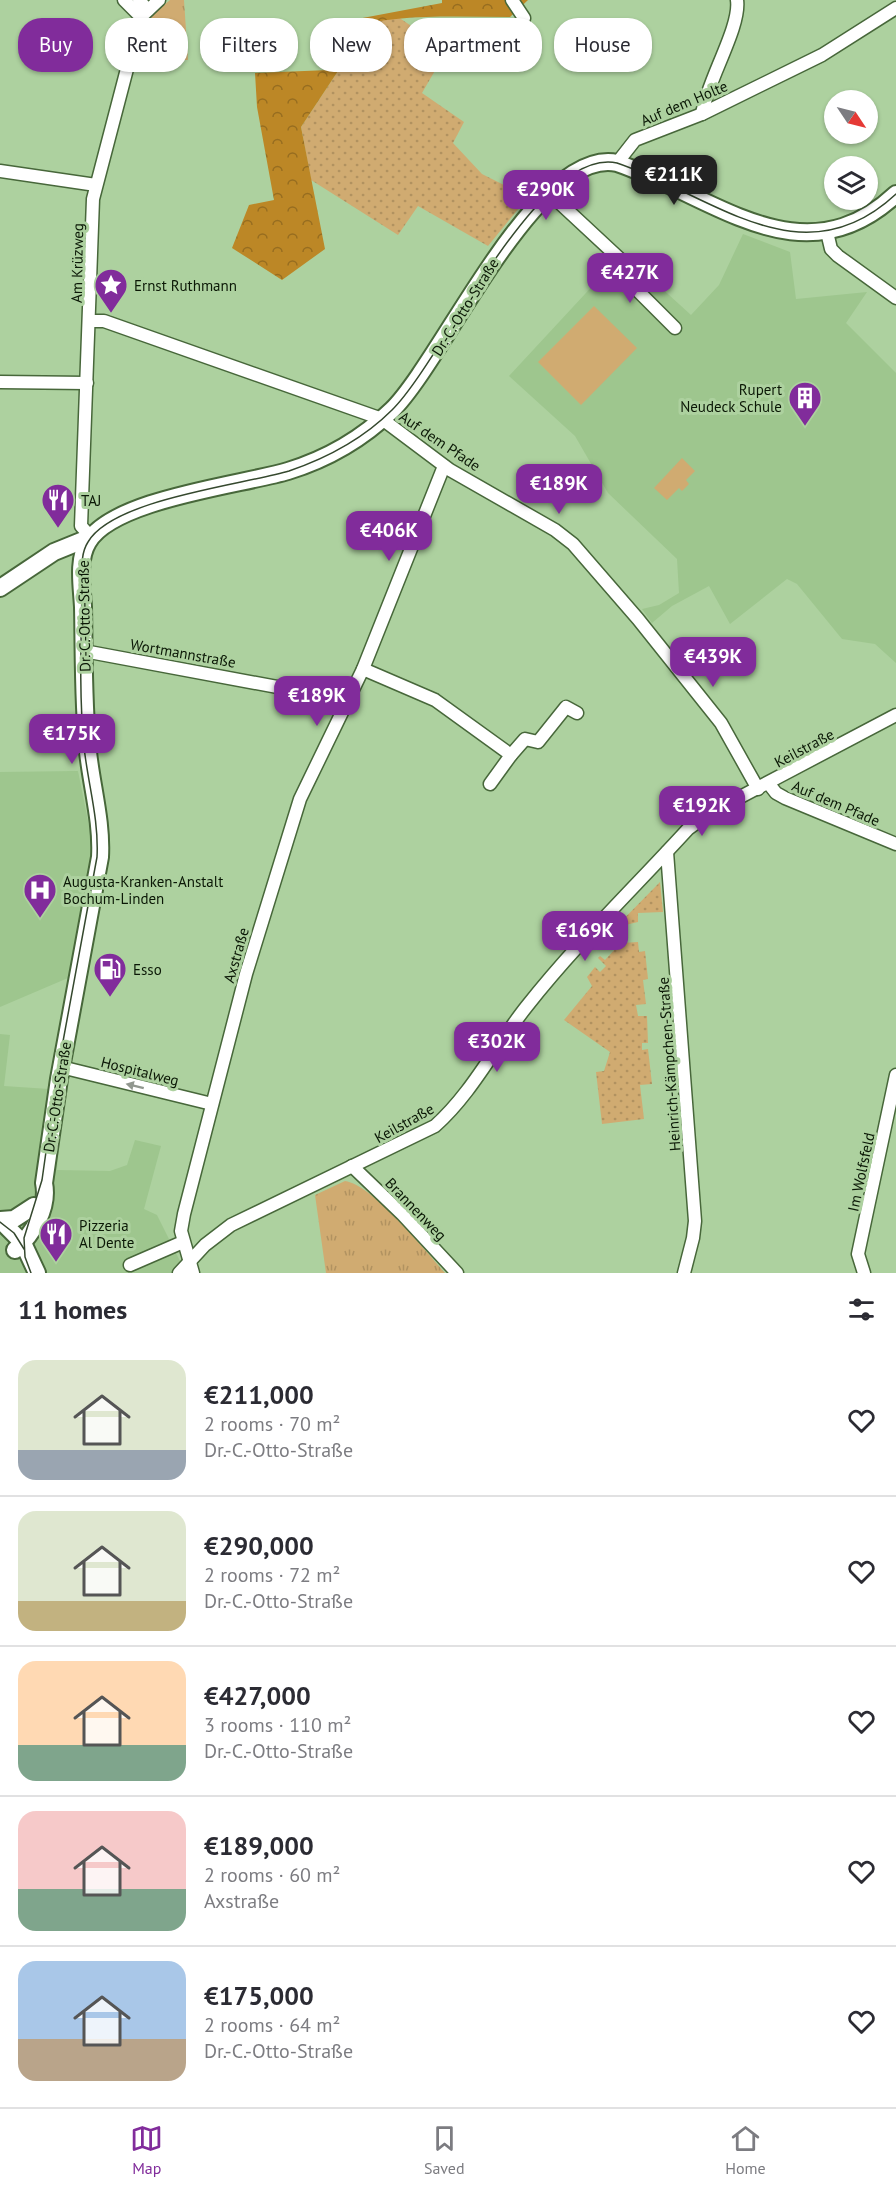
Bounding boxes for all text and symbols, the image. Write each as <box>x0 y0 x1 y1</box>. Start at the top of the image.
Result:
chip: Buy <box>18 18 93 72</box>
chip: Rent <box>105 18 188 72</box>
chip: Filters <box>200 18 298 72</box>
chip: New <box>310 18 392 72</box>
chip: Apartment <box>404 18 542 72</box>
chip: House <box>554 18 652 72</box>
street label: Auf dem Holte <box>638 76 730 130</box>
north arrow <box>824 90 878 144</box>
map controls <box>824 90 878 210</box>
pin: €211K <box>632 155 716 206</box>
button: layers <box>824 156 878 210</box>
text: €211K <box>645 161 703 187</box>
pin: €290K <box>504 170 588 221</box>
text: €290K <box>517 176 575 202</box>
street label: Am Krüzweg <box>67 223 87 303</box>
pin: €427K <box>588 253 672 304</box>
street label: Dr.-C.-Otto-Straße <box>427 255 503 359</box>
text: €427K <box>601 259 659 285</box>
place icon: Ernst Ruthmann <box>93 267 129 314</box>
place label: Ernst Ruthmann <box>134 276 237 295</box>
place label: Rupert Neudeck Schule <box>680 380 782 416</box>
building icon: Rupert Neudeck Schule <box>787 380 823 427</box>
street label: Auf dem Pfade <box>396 407 484 475</box>
pin: €189K <box>517 464 601 515</box>
text: €189K <box>530 470 588 496</box>
restaurant icon: TAJ <box>40 482 76 529</box>
place label: TAJ <box>81 491 101 510</box>
pin: €406K <box>347 511 431 562</box>
text: €406K <box>360 517 418 543</box>
street label: Dr.-C.-Otto-Straße <box>74 560 94 672</box>
street label: Wortmannstraße <box>129 634 237 672</box>
pin: €439K <box>671 637 755 688</box>
text: €439K <box>684 643 742 669</box>
pin: €189K <box>275 676 359 727</box>
text: €189K <box>288 682 346 708</box>
pin: €175K <box>30 714 114 765</box>
text: €175K <box>43 720 101 746</box>
street label: Keilstraße <box>771 724 837 772</box>
street label: Auf dem Pfade <box>789 776 883 830</box>
pin: €192K <box>660 786 744 837</box>
text: €192K <box>673 792 731 818</box>
hospital icon: Augusta-Kranken-Anstalt Bochum-Linden <box>22 872 58 919</box>
place label: Augusta-Kranken-Anstalt Bochum-Linden <box>63 872 223 908</box>
pin: €169K <box>543 911 627 962</box>
text: €169K <box>556 917 614 943</box>
street label: Axstraße <box>219 925 253 985</box>
fuel station icon: Esso <box>92 951 128 998</box>
place label: Esso <box>133 960 162 979</box>
street label: Heinrich-Kämpchen-Straße <box>653 976 685 1152</box>
pin: €302K <box>455 1022 539 1073</box>
text: €302K <box>468 1028 526 1054</box>
street label: Dr.-C.-Otto-Straße <box>39 1040 75 1154</box>
street label: Hospitalweg <box>99 1052 181 1090</box>
one-way arrow <box>126 1080 144 1090</box>
street label: Keilstraße <box>371 1099 437 1147</box>
street label: Im Wolfsfeld <box>843 1131 879 1213</box>
street label: Brannenweg <box>381 1174 451 1244</box>
restaurant icon: Pizzeria Al Dente <box>38 1216 74 1263</box>
place label: Pizzeria Al Dente <box>79 1216 134 1252</box>
text: 11 homes <box>18 1293 127 1326</box>
icon: filters <box>845 1293 878 1326</box>
text: €211,000 <box>204 1378 314 1411</box>
icon: home <box>66 1384 138 1456</box>
icon: heart <box>845 1404 878 1437</box>
text: 2 rooms · 70 m² <box>204 1411 340 1437</box>
text: Dr.-C.-Otto-Straße <box>204 1437 353 1463</box>
text: €290,000 <box>204 1529 314 1562</box>
icon: home <box>66 1535 138 1607</box>
icon: heart <box>845 1555 878 1588</box>
text: 2 rooms · 72 m² <box>204 1562 340 1588</box>
text: Dr.-C.-Otto-Straße <box>204 1588 353 1614</box>
text: €427,000 <box>204 1679 311 1712</box>
icon: home <box>66 1685 138 1757</box>
icon: heart <box>845 1705 878 1738</box>
text: 3 rooms · 110 m² <box>204 1712 351 1738</box>
text: Dr.-C.-Otto-Straße <box>204 1738 353 1764</box>
text: €189,000 <box>204 1829 314 1862</box>
icon: home <box>66 1835 138 1907</box>
icon: heart <box>845 1855 878 1888</box>
text: 2 rooms · 60 m² <box>204 1862 340 1888</box>
text: Axstraße <box>204 1888 279 1914</box>
text: €175,000 <box>204 1979 314 2012</box>
icon: home <box>66 1985 138 2057</box>
icon: heart <box>845 2005 878 2038</box>
text: 2 rooms · 64 m² <box>204 2012 340 2038</box>
text: Dr.-C.-Otto-Straße <box>204 2038 353 2064</box>
tab: Map <box>130 2122 163 2178</box>
tab: Saved <box>424 2122 465 2178</box>
tab: Home <box>725 2122 766 2178</box>

